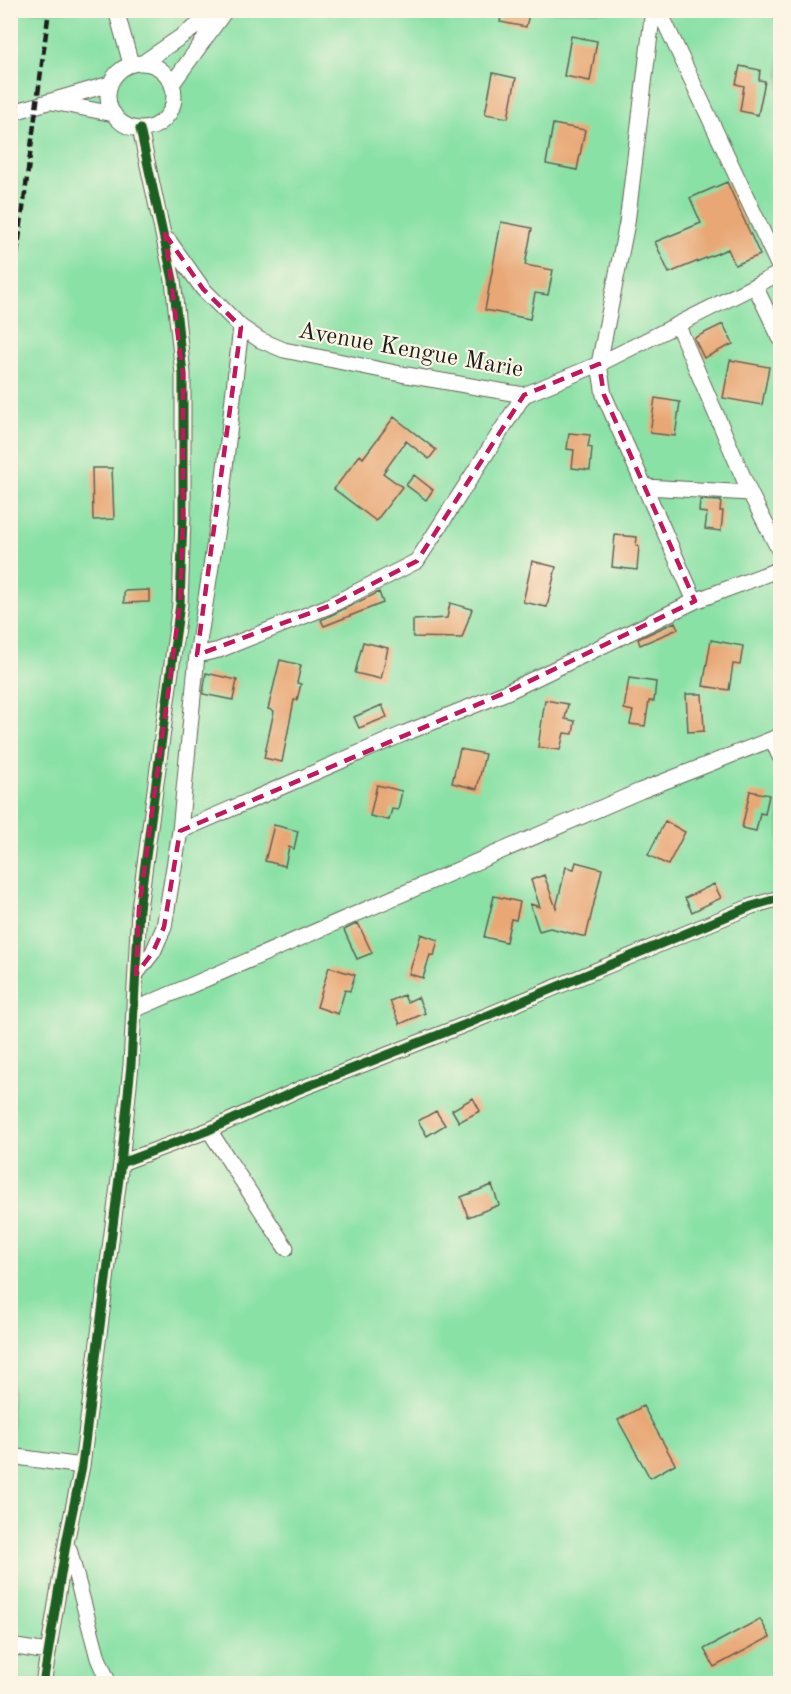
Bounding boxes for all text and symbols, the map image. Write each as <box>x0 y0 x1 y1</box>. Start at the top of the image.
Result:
street label: Avenue Kengue Marie <box>296 319 525 383</box>

